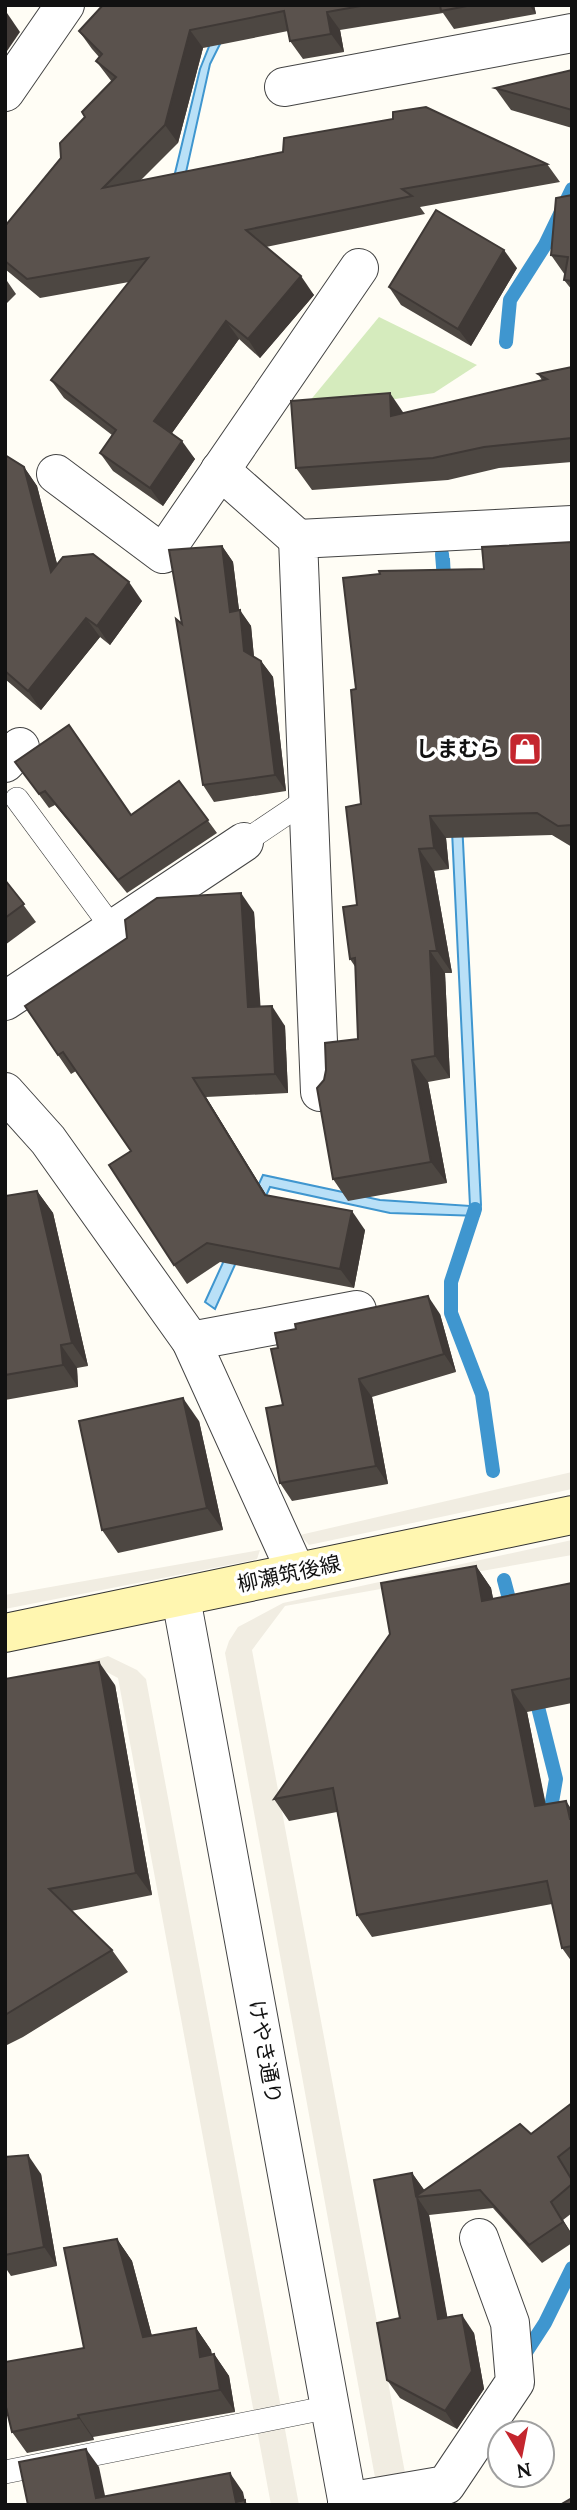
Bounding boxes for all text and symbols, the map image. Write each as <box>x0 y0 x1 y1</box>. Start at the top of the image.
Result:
shop icon: しまむら <box>506 730 544 768</box>
place label: しまむら <box>416 735 500 762</box>
street label: 柳瀬筑後線 <box>235 1549 343 1598</box>
street label: けやき通り <box>243 1998 288 2106</box>
north arrow <box>486 2419 556 2489</box>
text: N <box>514 2458 533 2484</box>

